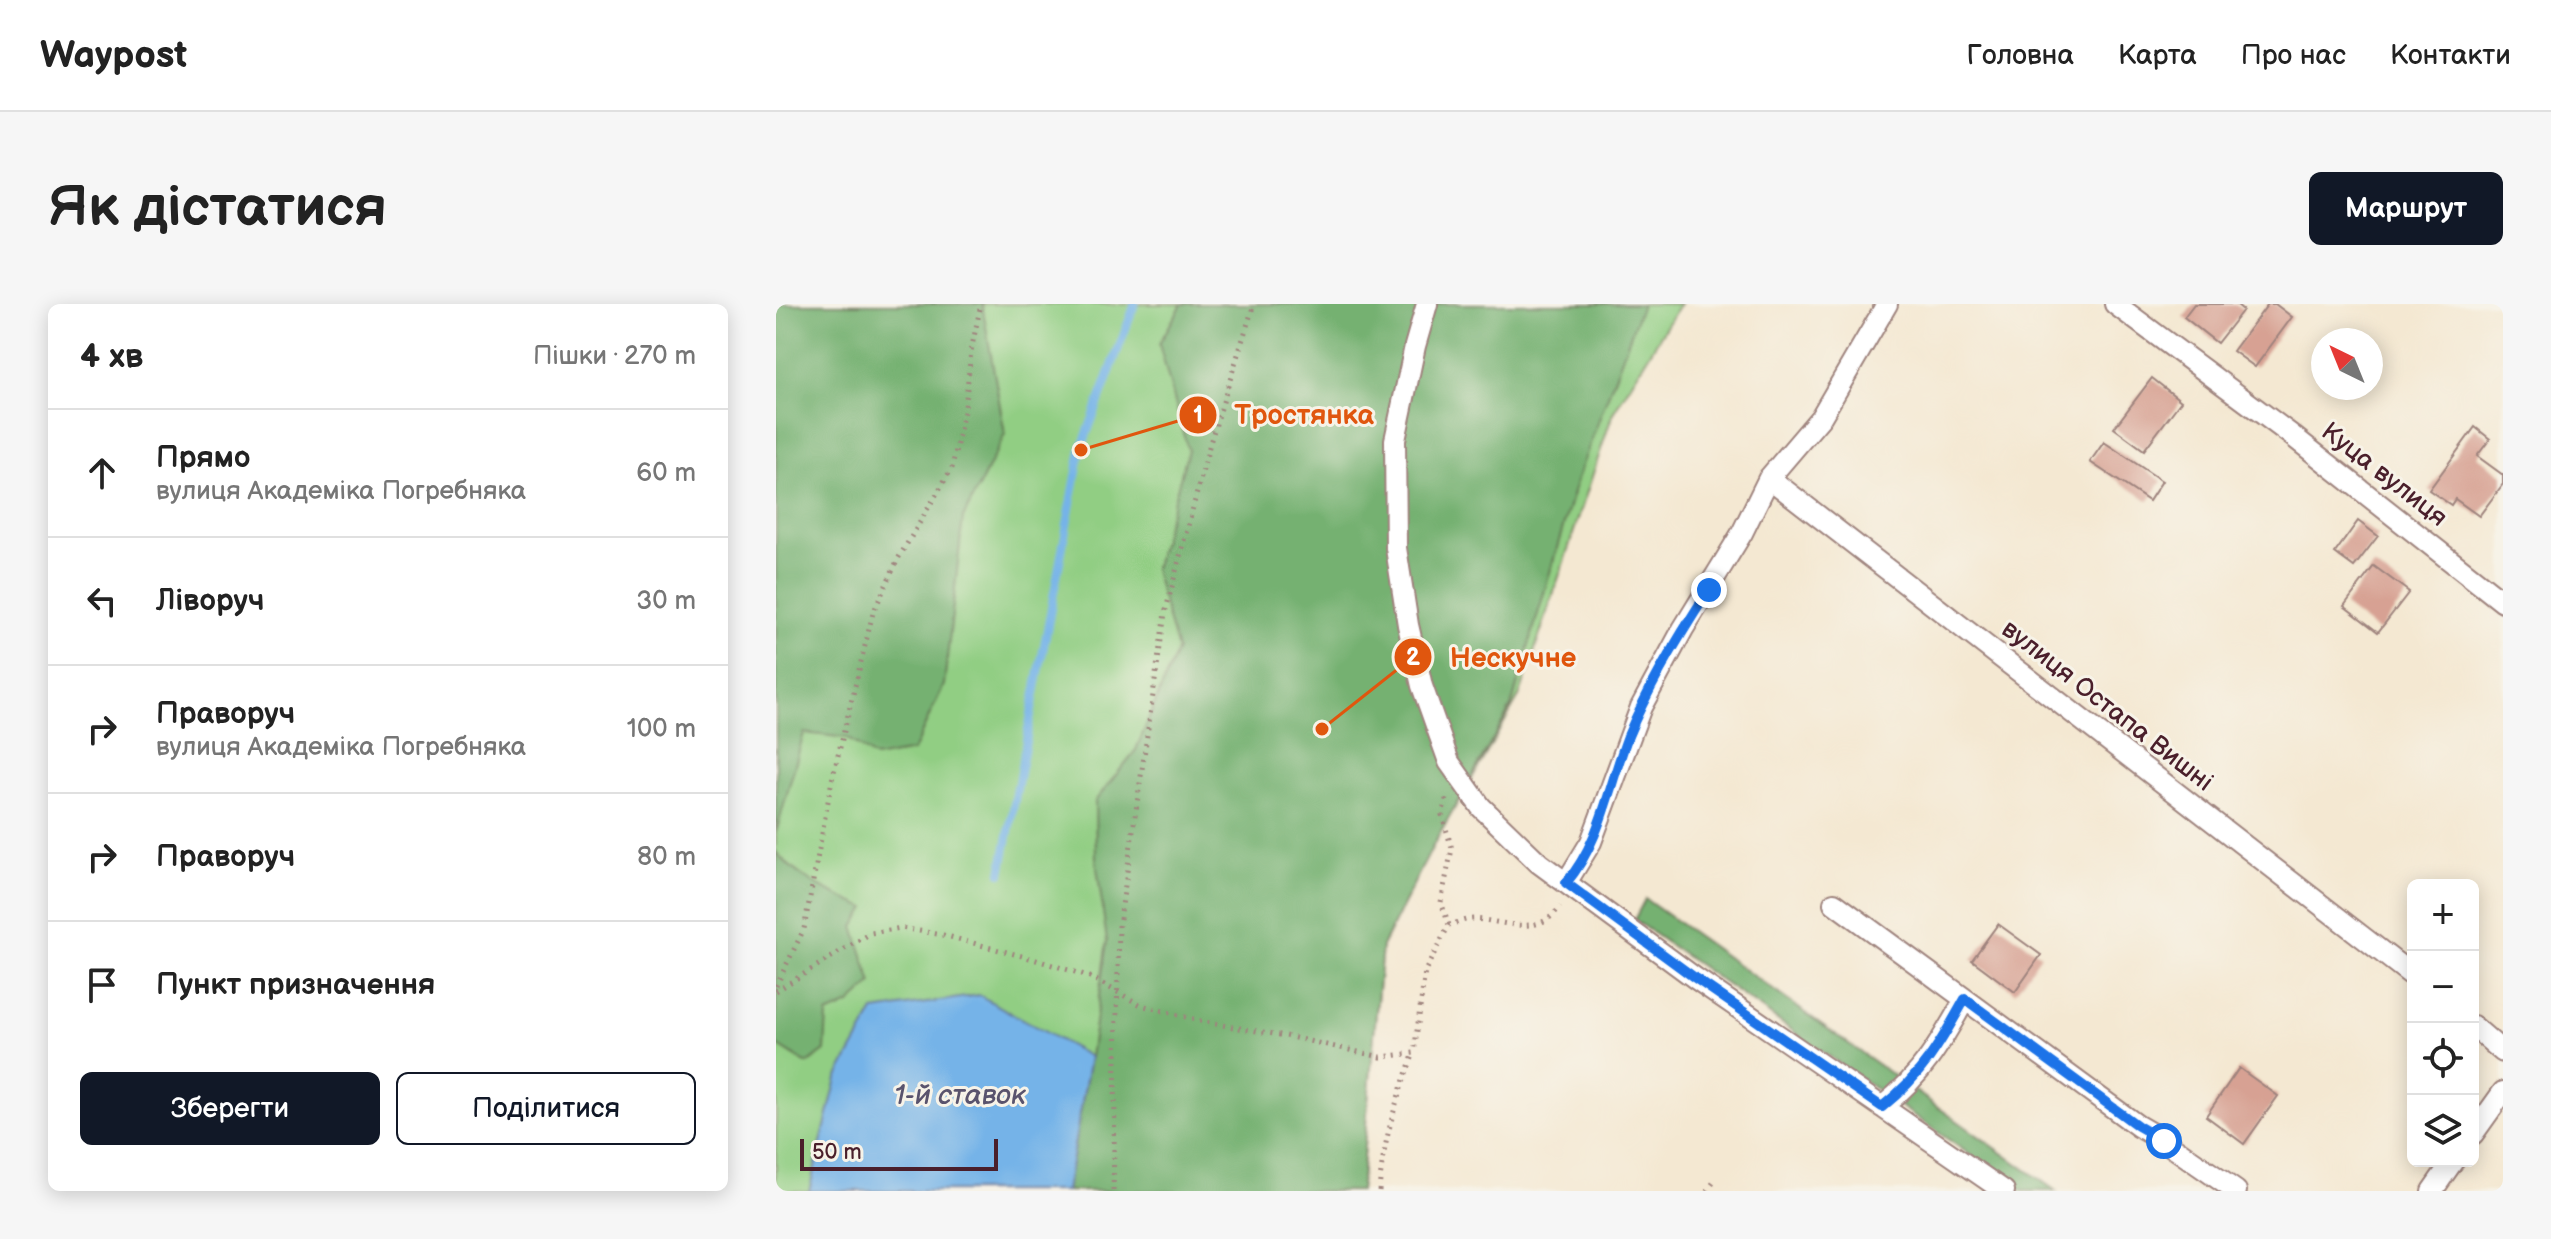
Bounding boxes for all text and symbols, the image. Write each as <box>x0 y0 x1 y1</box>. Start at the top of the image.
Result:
text: Waypost <box>40 33 187 78</box>
text: Головна <box>1967 39 2074 72</box>
text: Карта <box>2118 39 2197 72</box>
text: Про нас <box>2241 39 2346 72</box>
text: Контакти <box>2390 39 2511 72</box>
button: Маршрут <box>2309 172 2503 245</box>
text: Як дістатися <box>48 175 387 242</box>
north arrow <box>2311 328 2383 400</box>
text: 4 хв <box>80 336 143 377</box>
text: Пішки · 270 m <box>533 341 696 372</box>
callout: Тростянка <box>1178 389 1390 441</box>
text: Тростянка <box>1234 399 1374 432</box>
text: 1 <box>1193 401 1203 430</box>
street label: Куца вулиця <box>2315 416 2453 534</box>
text: Прямо <box>156 440 250 476</box>
icon: ahead <box>80 451 124 495</box>
text: 60 m <box>636 458 696 489</box>
text: вулиця Академіка Погребняка <box>156 476 526 507</box>
route end <box>1691 572 1727 608</box>
icon: left <box>80 579 124 623</box>
text: Ліворуч <box>156 583 264 619</box>
text: 30 m <box>636 586 696 617</box>
street label: вулиця Остапа Вишні <box>1995 614 2219 798</box>
callout: Нескучне <box>1393 631 1592 683</box>
text: Нескучне <box>1450 642 1576 675</box>
text: 2 <box>1406 643 1421 672</box>
text: Праворуч <box>156 696 295 732</box>
icon: right <box>80 707 124 751</box>
text: 100 m <box>627 714 696 745</box>
text: вулиця Академіка Погребняка <box>156 732 526 763</box>
icon: right <box>80 835 124 879</box>
text: Праворуч <box>156 839 295 875</box>
text: 80 m <box>637 842 696 873</box>
map controls <box>2407 879 2479 1167</box>
button: + <box>2407 879 2479 951</box>
button: − <box>2407 951 2479 1023</box>
icon: arrive <box>80 963 124 1007</box>
text: Пункт призначення <box>156 967 435 1003</box>
button: locate <box>2407 1023 2479 1095</box>
button: Зберегти <box>80 1072 380 1145</box>
button: Поділитися <box>396 1072 696 1145</box>
water label: 1-й ставок <box>894 1079 1026 1112</box>
button: layers <box>2407 1095 2479 1167</box>
route start <box>2146 1123 2182 1159</box>
scale bar <box>800 1135 998 1171</box>
text: 50 m <box>812 1139 862 1166</box>

